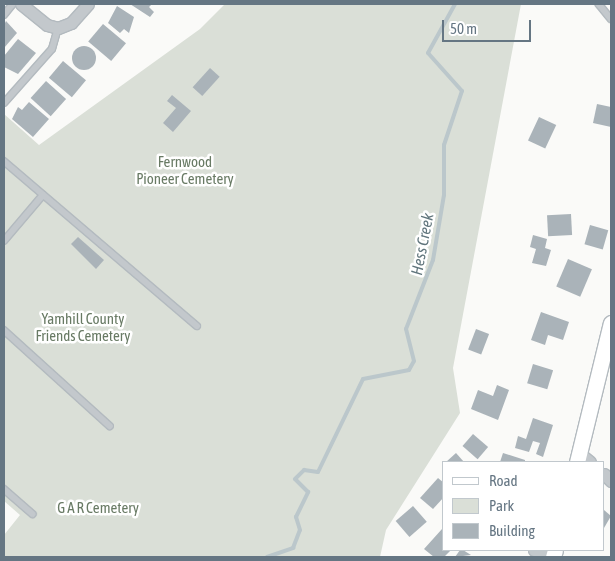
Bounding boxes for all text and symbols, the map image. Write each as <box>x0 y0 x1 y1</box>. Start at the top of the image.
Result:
scale bar <box>445 10 534 42</box>
text: 50 m <box>450 20 477 37</box>
park label: Fernwood Pioneer Cemetery <box>136 152 234 187</box>
water label: Hess Creek <box>407 211 437 277</box>
park label: Yamhill County Friends Cemetery <box>36 309 130 344</box>
legend <box>442 461 605 551</box>
text: Road <box>489 472 518 489</box>
text: Park <box>489 497 514 514</box>
park label: G A R Cemetery <box>57 499 139 517</box>
text: Building <box>489 522 535 539</box>

